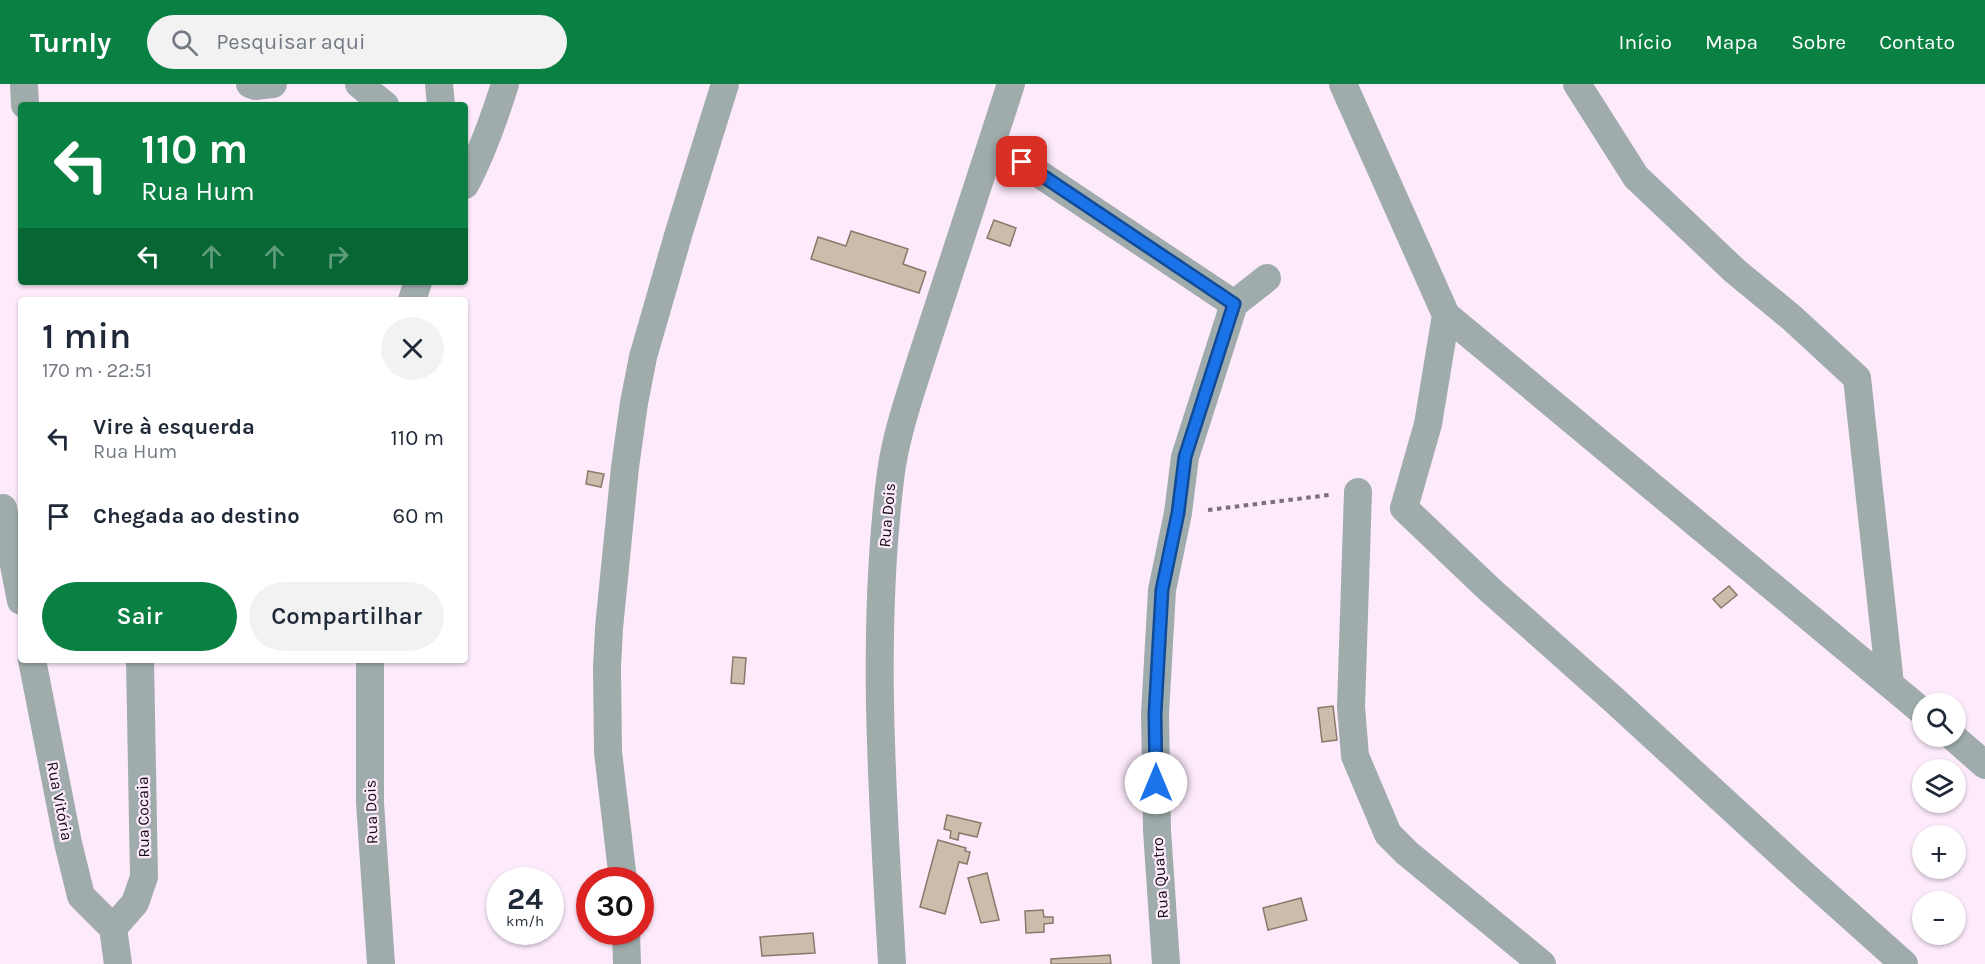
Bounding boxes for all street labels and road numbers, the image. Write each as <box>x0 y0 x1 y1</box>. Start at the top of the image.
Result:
street label: Rua Dois <box>875 482 899 548</box>
street label: Rua Vitória <box>43 760 77 842</box>
street label: Rua Cocaia <box>133 776 153 858</box>
street label: Rua Dois <box>360 779 382 845</box>
street label: Rua Quatro <box>1148 837 1172 919</box>

